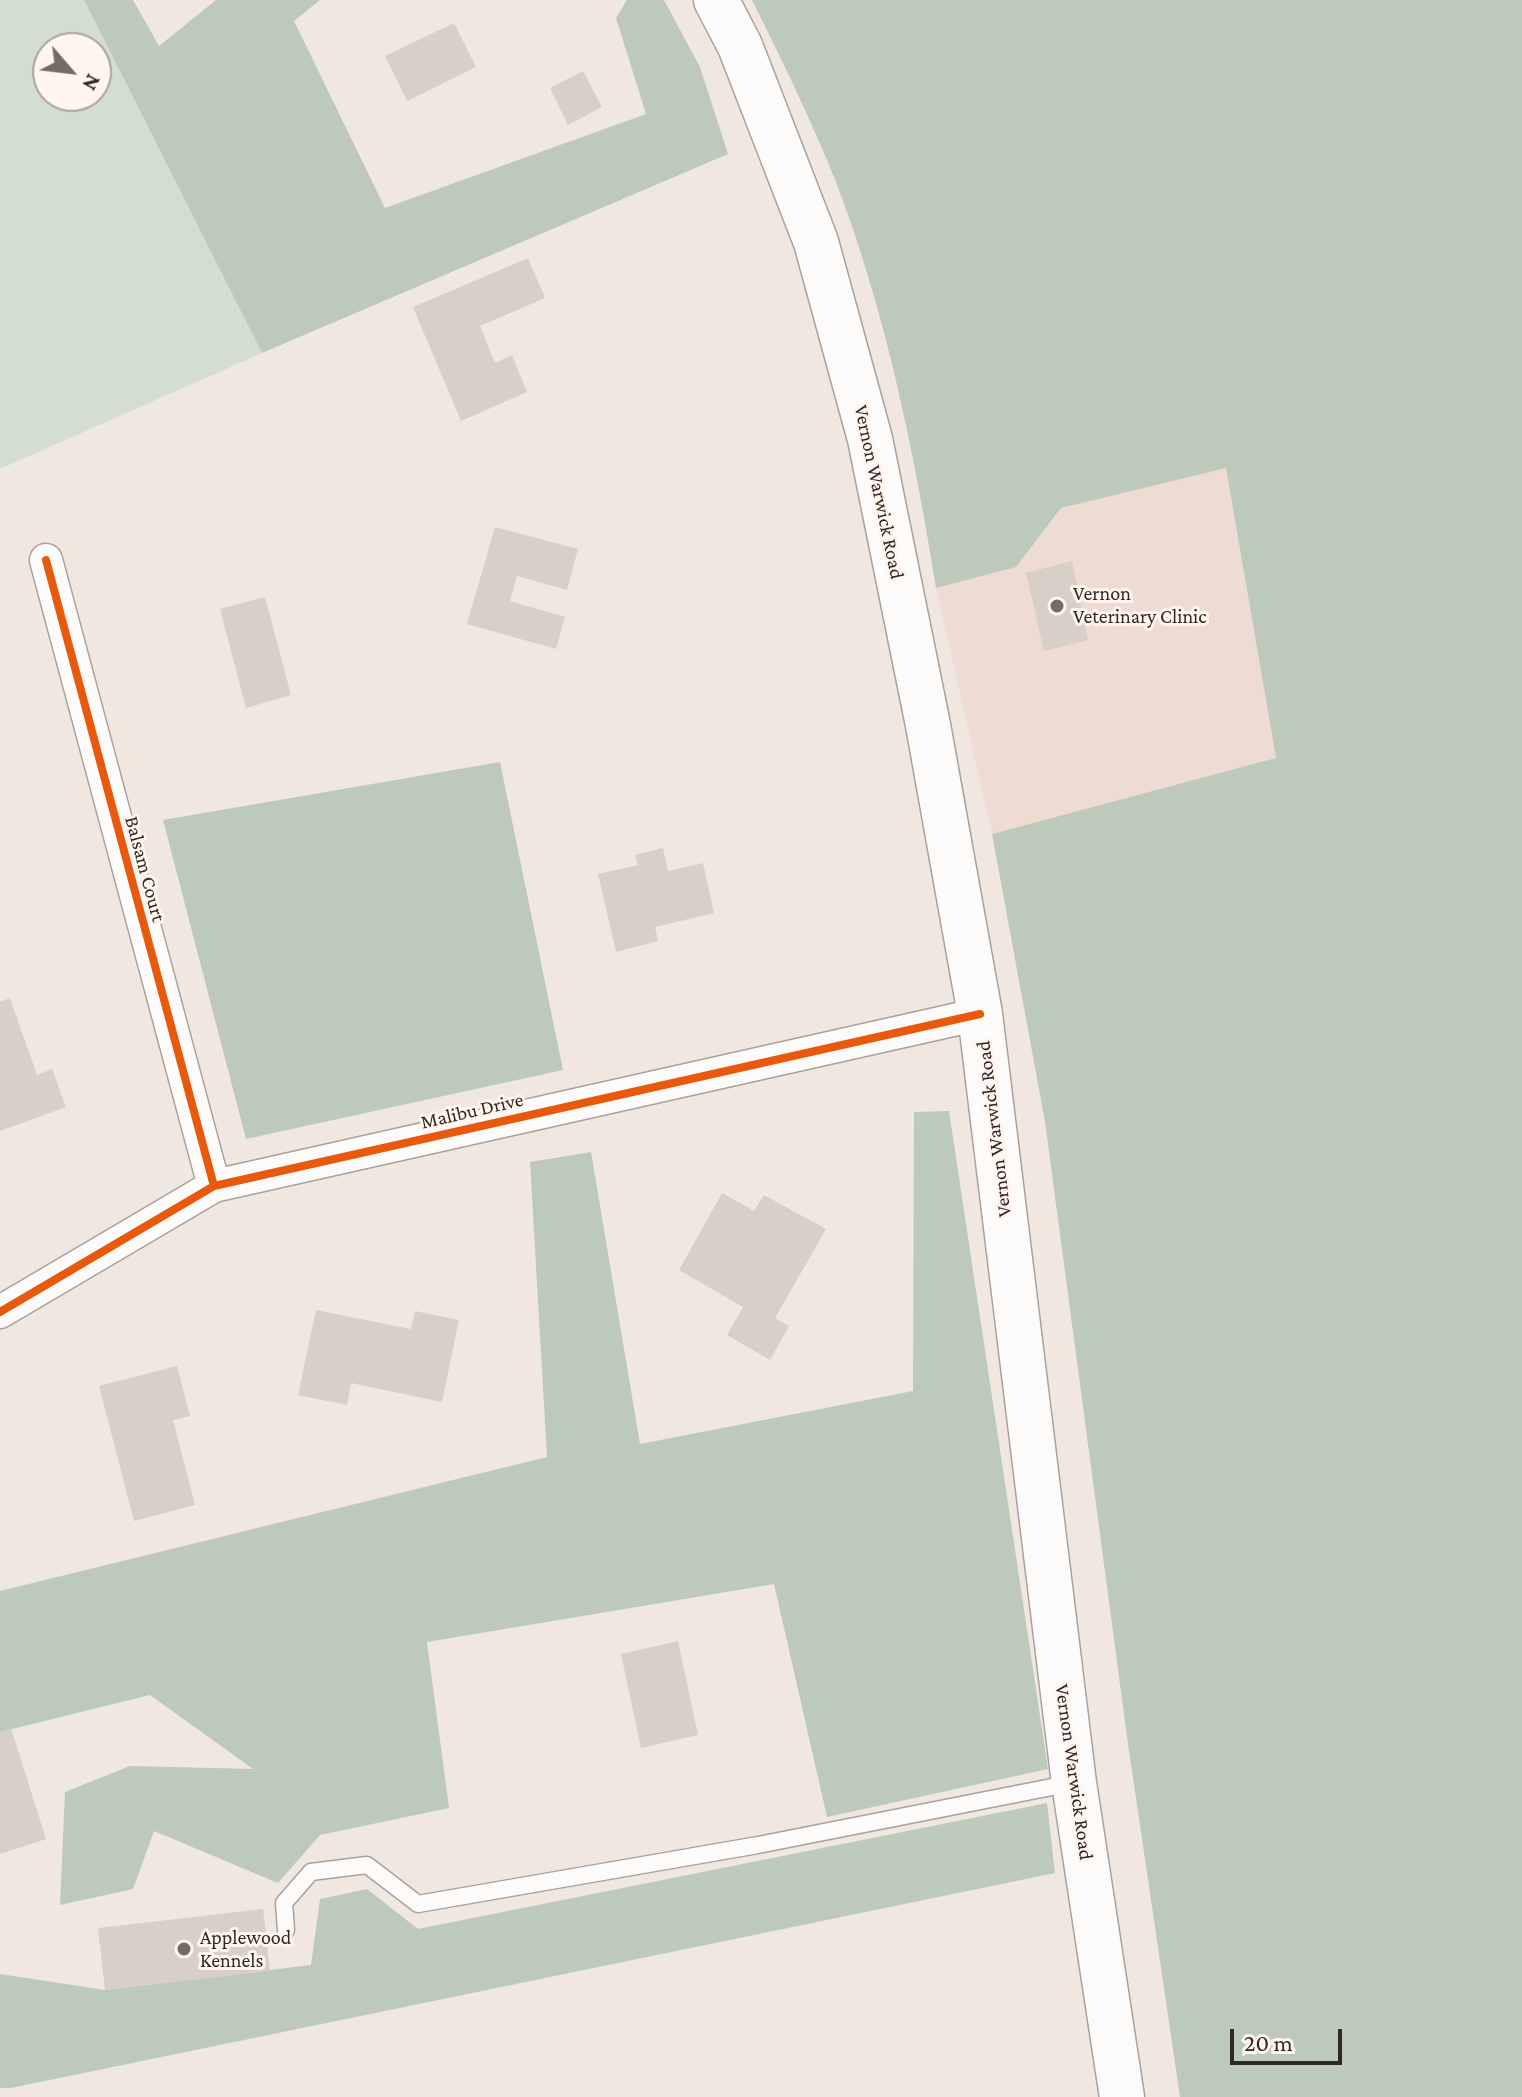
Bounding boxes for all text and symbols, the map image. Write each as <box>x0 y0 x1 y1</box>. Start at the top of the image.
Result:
north arrow <box>32 32 112 112</box>
text: N <box>77 70 106 95</box>
street label: Vernon Warwick Road <box>849 403 909 581</box>
place label: Vernon Veterinary Clinic <box>1073 582 1207 629</box>
marker: Vernon Veterinary Clinic <box>1048 597 1066 615</box>
street label: Balsam Court <box>119 814 171 924</box>
street label: Vernon Warwick Road <box>971 1039 1017 1219</box>
street label: Malibu Drive <box>418 1088 526 1134</box>
street label: Vernon Warwick Road <box>1050 1682 1098 1862</box>
place label: Applewood Kennels <box>200 1926 291 1973</box>
marker: Applewood Kennels <box>175 1940 193 1958</box>
scale bar <box>1234 2013 1346 2063</box>
text: 20 m <box>1244 2029 1293 2056</box>

